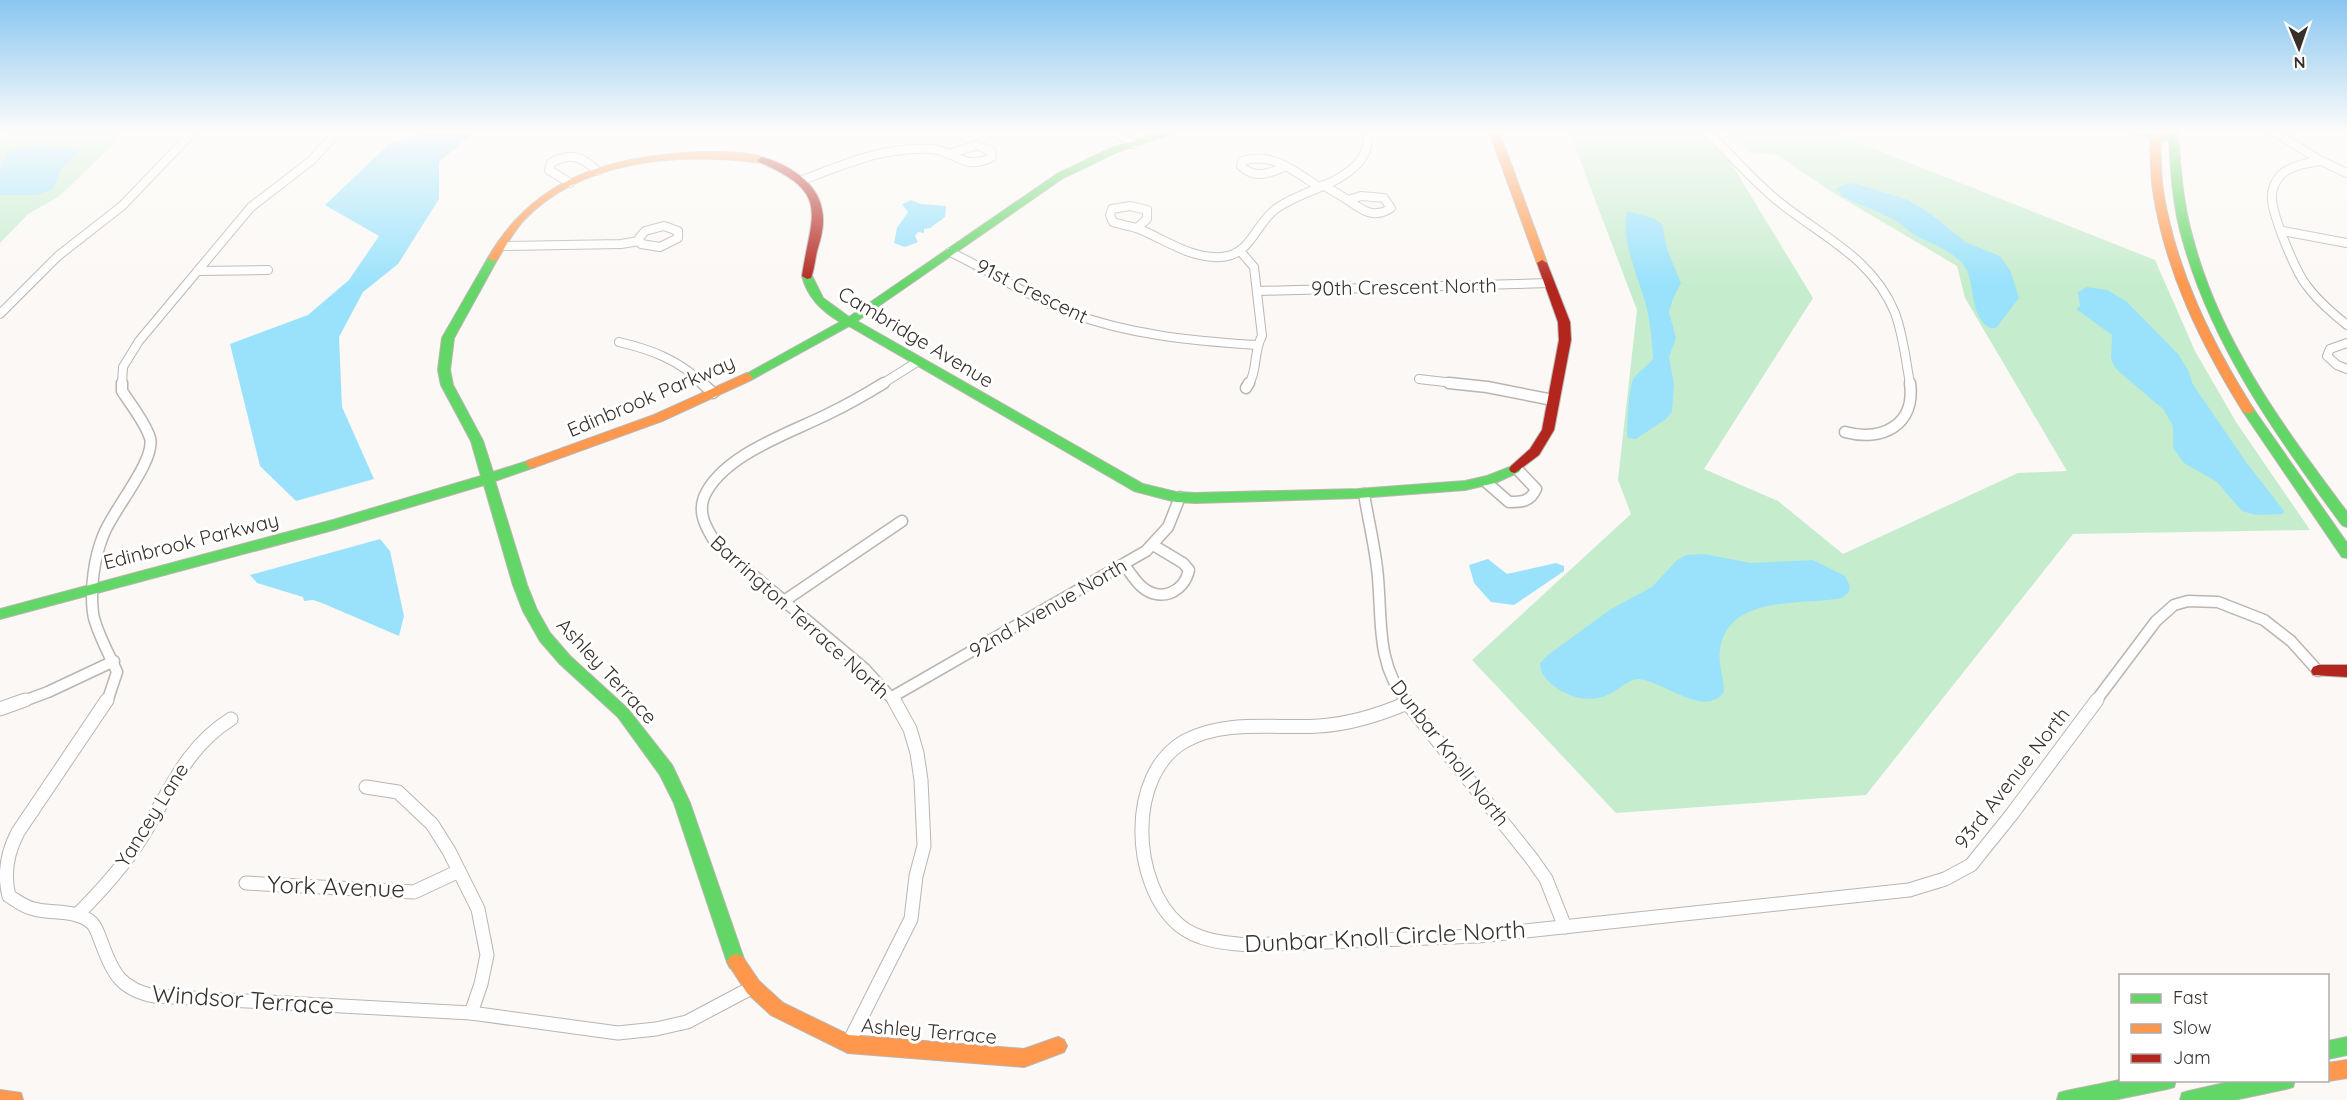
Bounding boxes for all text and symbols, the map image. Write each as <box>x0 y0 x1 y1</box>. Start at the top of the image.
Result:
north arrow <box>2269 18 2329 78</box>
text: N <box>2293 53 2306 73</box>
street label: 91st Crescent <box>972 253 1092 328</box>
street label: 90th Crescent North <box>1311 272 1497 301</box>
street label: Cambridge Avenue <box>834 280 999 393</box>
street label: Edinbrook Parkway <box>563 349 738 442</box>
street label: Edinbrook Parkway <box>101 507 281 574</box>
street label: Barrington Terrace North <box>706 530 895 704</box>
street label: 92nd Avenue North <box>965 552 1131 663</box>
street label: Ashley Terrace <box>552 612 663 729</box>
street label: Dunbar Knoll North <box>1385 675 1515 831</box>
street label: 93rd Avenue North <box>1949 702 2075 853</box>
street label: Yancey Lane <box>110 758 194 871</box>
street label: York Avenue <box>267 869 405 903</box>
street label: Dunbar Knoll Circle North <box>1243 914 1527 958</box>
legend <box>2119 974 2329 1082</box>
street label: Windsor Terrace <box>151 978 335 1020</box>
text: Fast <box>2173 986 2208 1009</box>
street label: Ashley Terrace <box>860 1012 998 1049</box>
text: Slow <box>2173 1016 2211 1039</box>
text: Jam <box>2173 1046 2211 1069</box>

